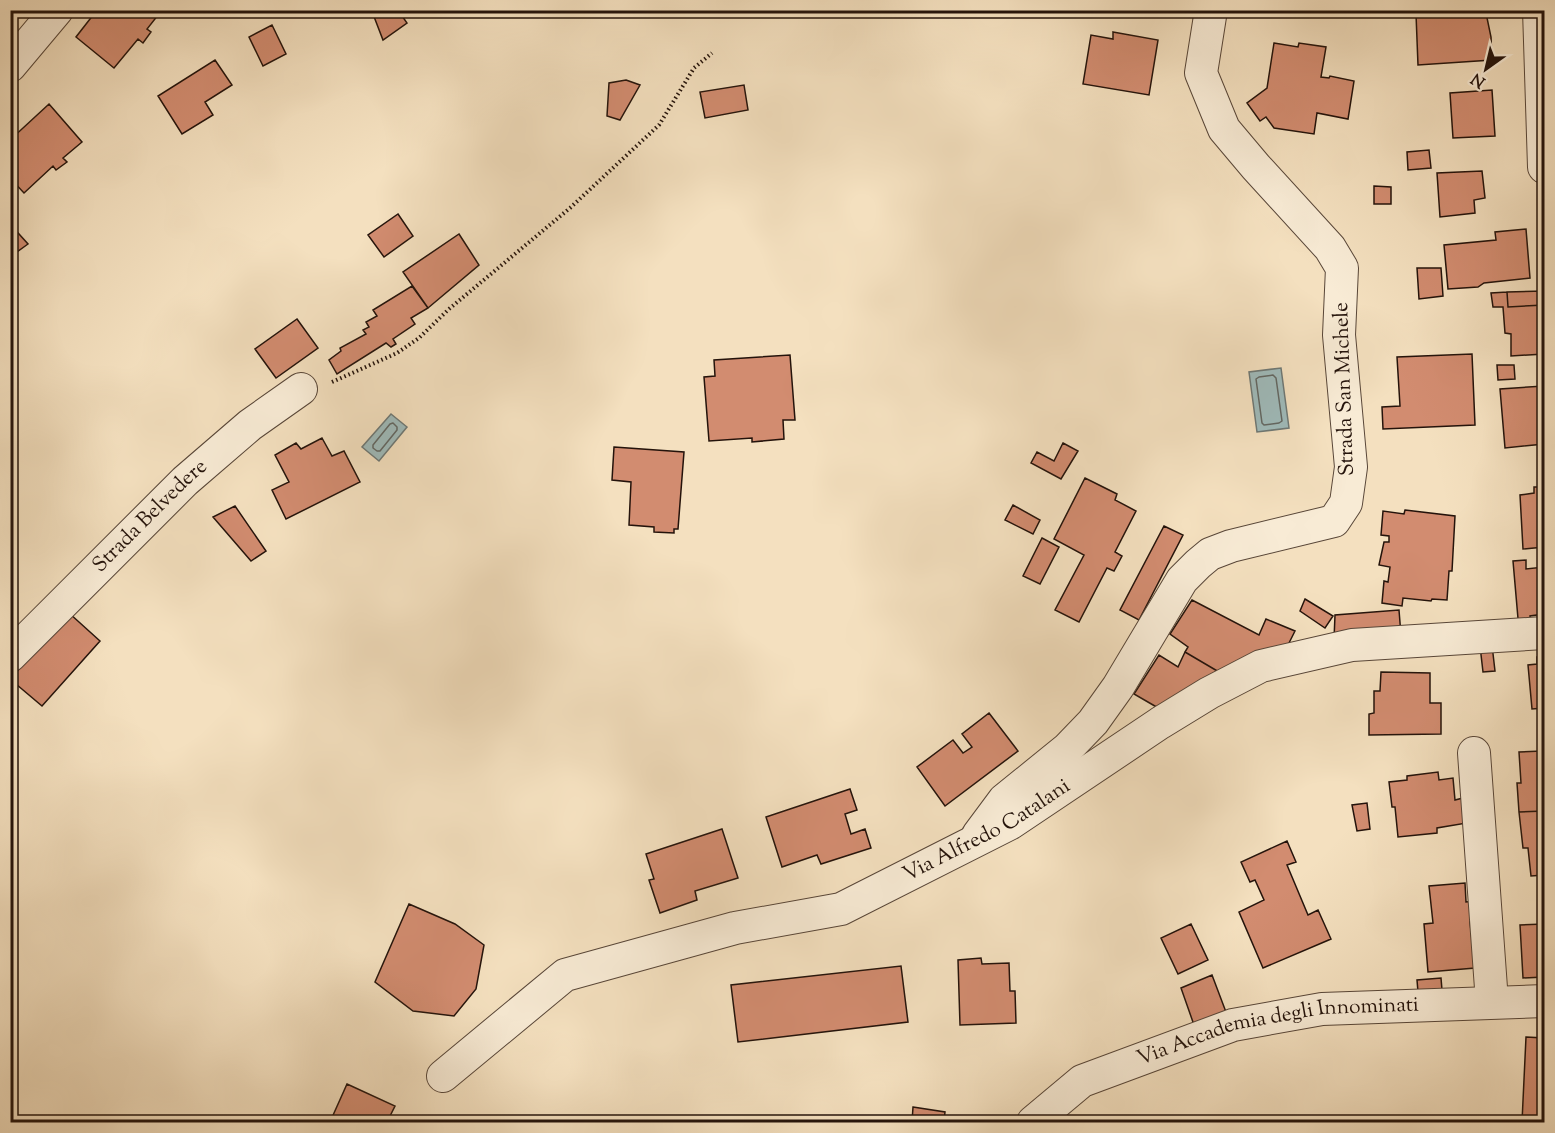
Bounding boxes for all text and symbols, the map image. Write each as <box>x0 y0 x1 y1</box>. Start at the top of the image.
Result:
north arrow <box>1456 39 1516 99</box>
text: N <box>1467 66 1491 92</box>
street label: Strada San Michele <box>1327 302 1363 476</box>
street label: Strada Belvedere <box>86 453 214 580</box>
street label: Via Alfredo Catalani <box>898 772 1077 890</box>
street label: Via Accademia degli Innominati <box>1133 991 1419 1074</box>

